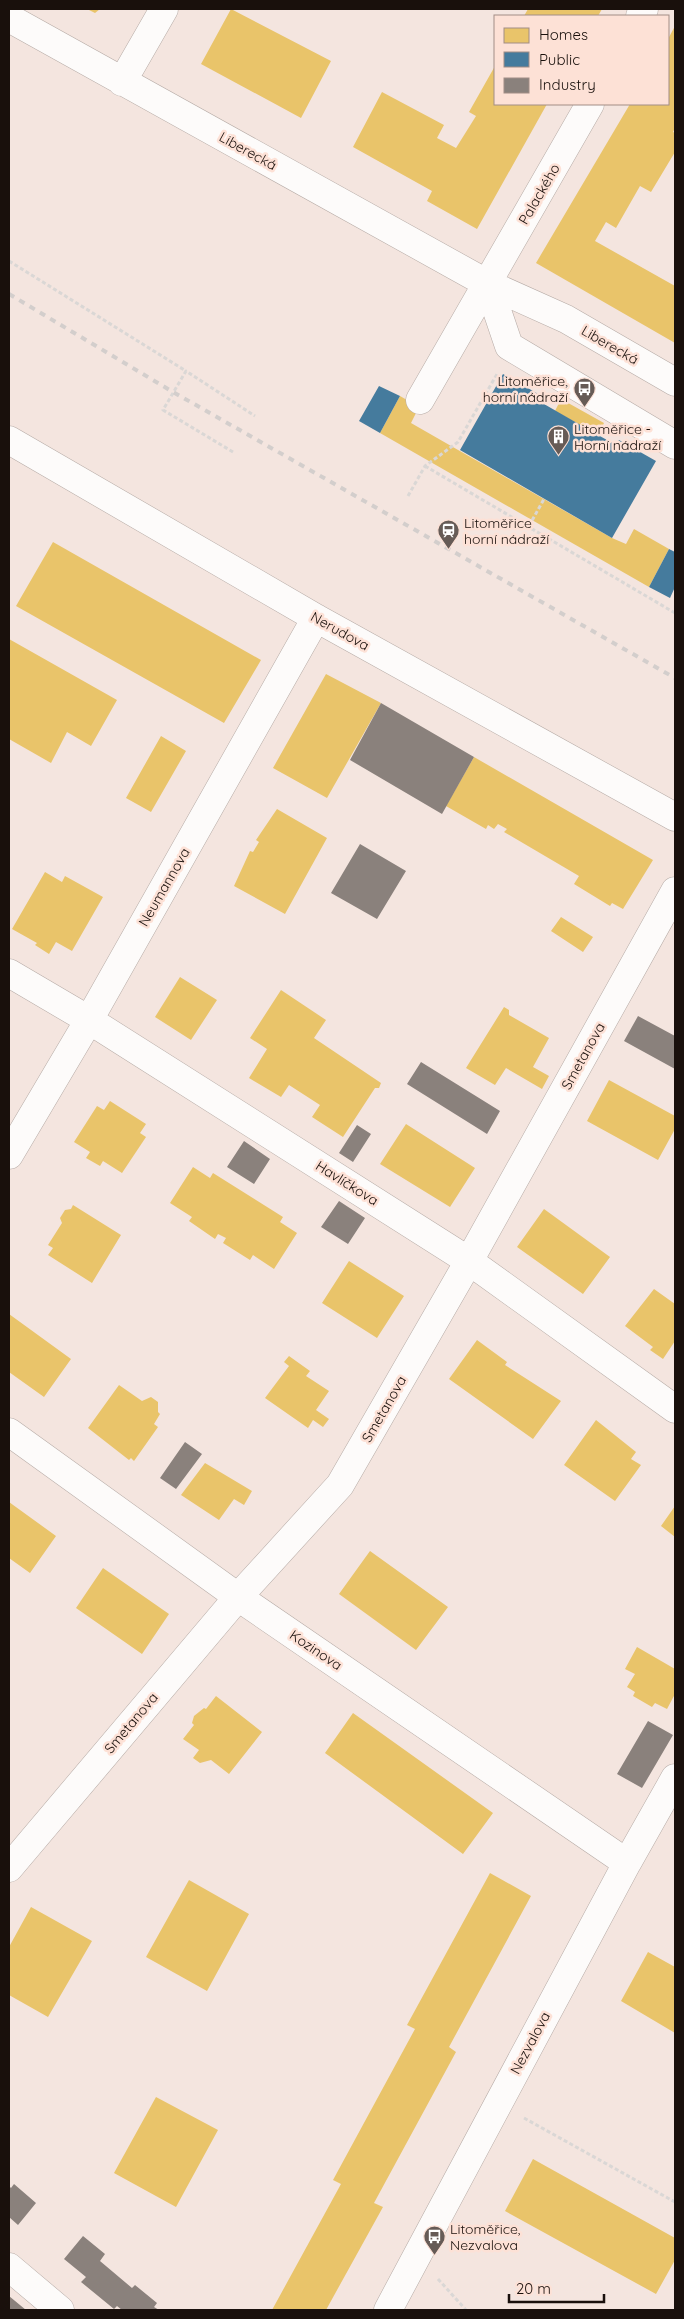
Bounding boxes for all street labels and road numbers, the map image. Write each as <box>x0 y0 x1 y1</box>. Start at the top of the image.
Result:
street label: Liberecká <box>216 128 280 174</box>
street label: Palackého <box>514 160 564 228</box>
street label: Liberecká <box>578 321 642 369</box>
street label: Nerudova <box>308 608 372 654</box>
street label: Neumannova <box>134 844 194 930</box>
street label: Smetanova <box>557 1019 609 1093</box>
street label: Havlíčkova <box>312 1157 382 1209</box>
street label: Smetanova <box>358 1372 410 1446</box>
street label: Kozinova <box>286 1626 346 1674</box>
street label: Smetanova <box>100 1689 162 1757</box>
street label: Nezvalova <box>506 2009 554 2077</box>

